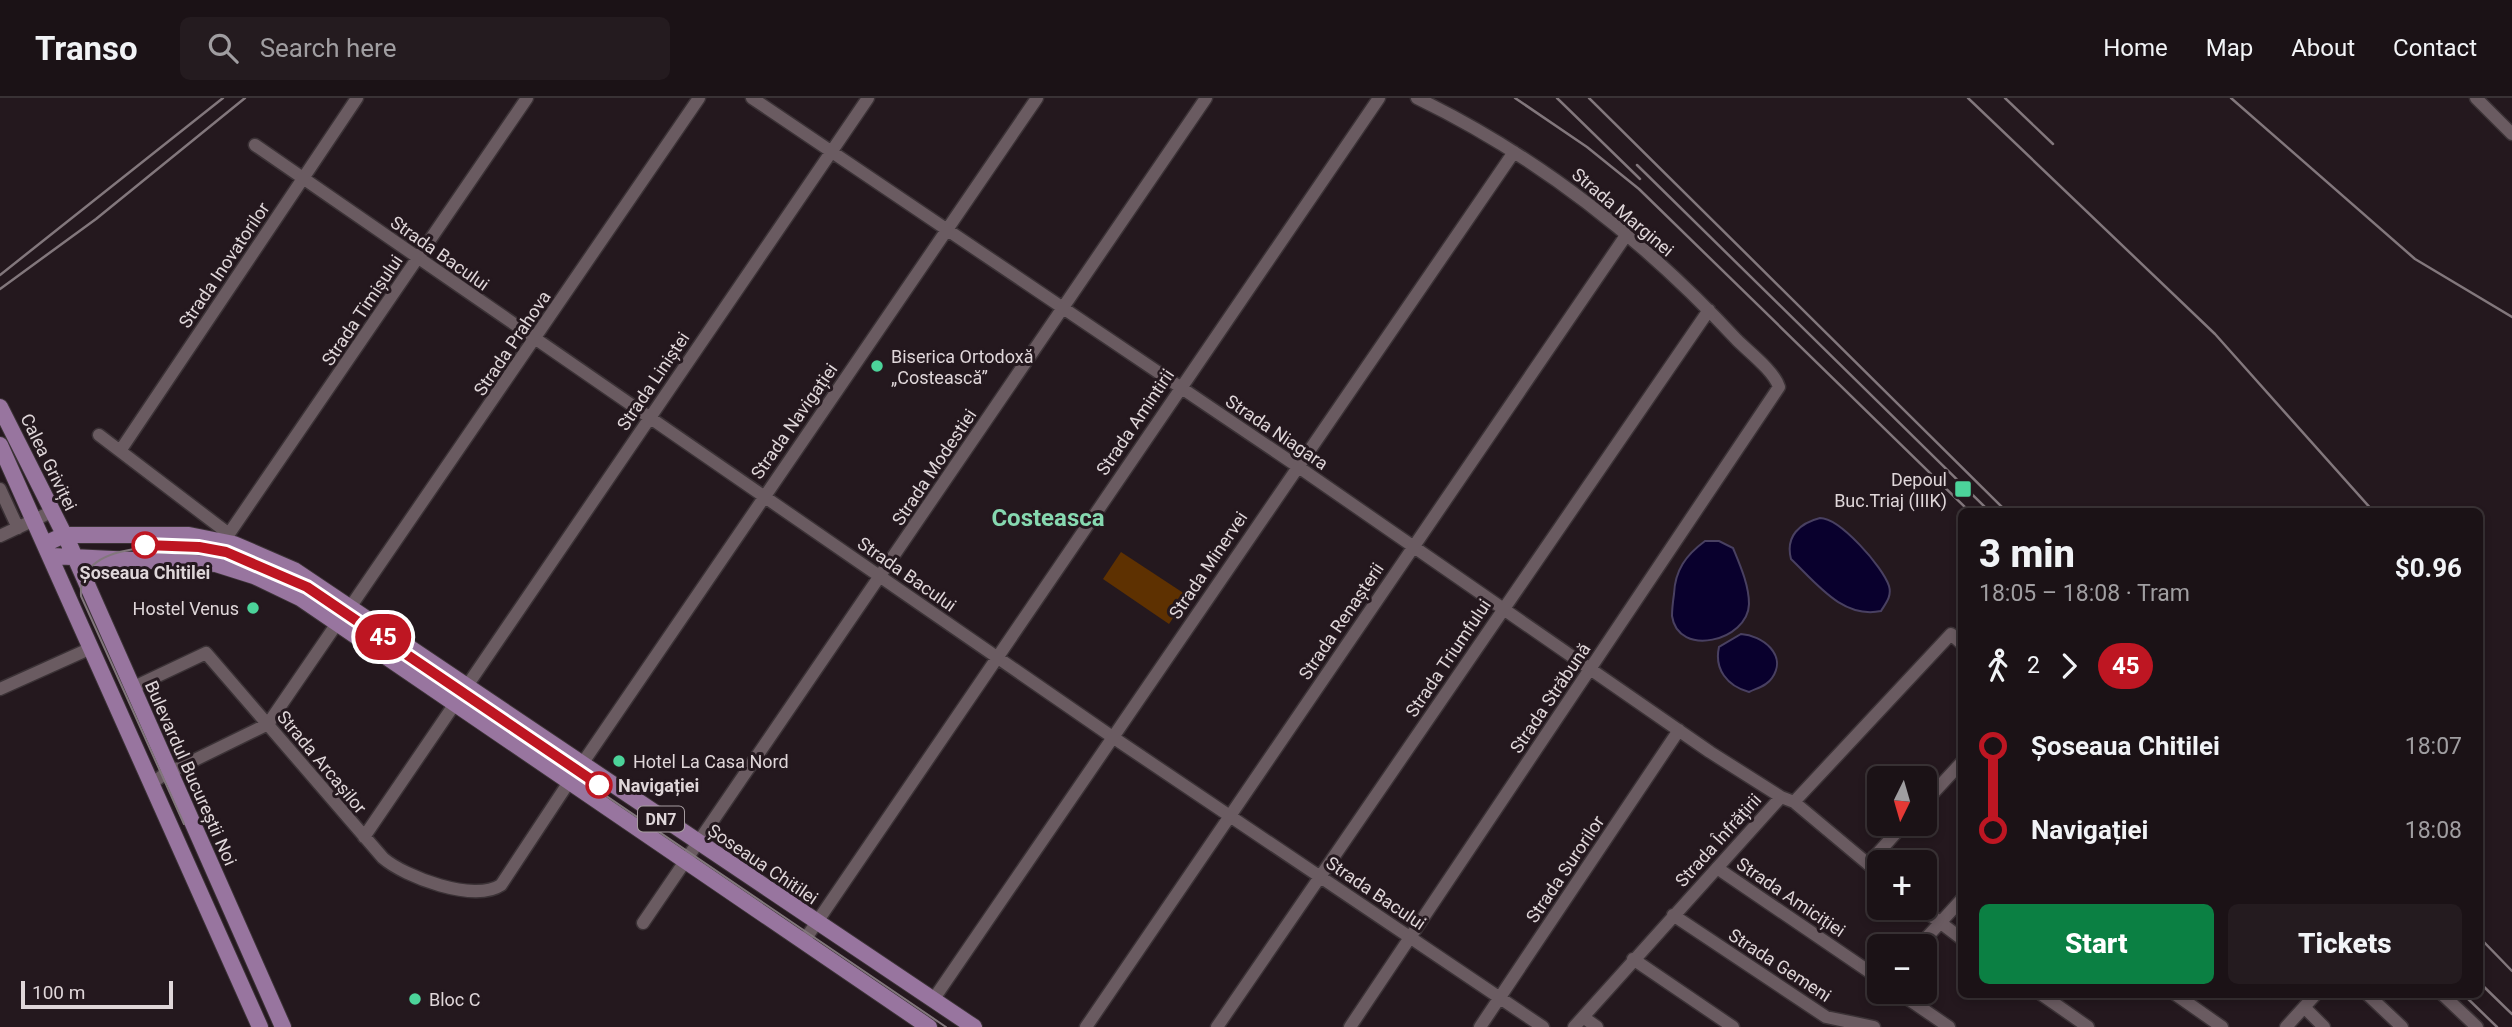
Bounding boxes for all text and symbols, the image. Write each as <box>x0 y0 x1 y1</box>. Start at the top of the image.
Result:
search box <box>180 17 670 80</box>
text: Transo <box>35 29 138 68</box>
icon: search <box>204 29 242 67</box>
text: Search here <box>260 33 396 63</box>
text: Home <box>2103 34 2168 62</box>
text: Map <box>2206 34 2253 62</box>
text: About <box>2291 34 2355 62</box>
text: Contact <box>2393 34 2477 62</box>
street label: Strada Marginei <box>1568 163 1678 261</box>
street label: Strada Inovatorilor <box>174 198 274 332</box>
street label: Strada Bacului <box>387 211 493 295</box>
street label: Strada Timișului <box>317 251 408 370</box>
street label: Strada Prahova <box>469 287 555 399</box>
street label: Strada Liniștei <box>612 328 694 435</box>
place label: Biserica Ortodoxă „Costească” <box>891 346 1033 388</box>
marker: Biserica Ortodoxă „Costească” <box>869 358 885 374</box>
street label: Strada Navigației <box>746 359 842 483</box>
street label: Strada Amintirii <box>1092 365 1178 479</box>
street label: Strada Niagara <box>1222 390 1332 474</box>
street label: Strada Modestiei <box>887 405 981 529</box>
street label: Calea Griviței <box>16 410 82 514</box>
place label: Depoul Buc.Triaj (IIIK) <box>1834 469 1947 512</box>
marker: Depoul Buc.Triaj (IIIK) <box>1953 479 1973 499</box>
district label: Costeasca <box>991 504 1105 532</box>
street label: Strada Minervei <box>1164 507 1252 623</box>
marker: Șoseaua Chitilei <box>132 532 158 558</box>
street label: Strada Bacului <box>854 532 960 616</box>
text: 3 min <box>1979 532 2075 576</box>
text: $0.96 <box>2395 553 2462 583</box>
street label: Strada Renașterii <box>1294 559 1389 684</box>
place label: Șoseaua Chitilei <box>80 562 210 584</box>
text: 18:05 – 18:08 · Tram <box>1979 580 2190 607</box>
street label: Strada Triumfului <box>1401 595 1495 721</box>
place label: Hostel Venus <box>133 598 239 619</box>
marker: Hostel Venus <box>245 600 261 616</box>
line badge: 45 <box>352 614 414 660</box>
text: 45 <box>369 623 397 651</box>
street label: Strada Străbună <box>1505 639 1595 757</box>
icon: walk <box>1979 647 2017 685</box>
icon: forward <box>2050 647 2088 685</box>
text: 2 <box>2027 652 2040 679</box>
text: 45 <box>2112 652 2139 680</box>
street label: Bulevardul Bucureștii Noi <box>140 677 241 869</box>
street label: Strada Arcașilor <box>272 706 371 818</box>
text: Șoseaua Chitilei <box>2031 731 2220 761</box>
text: 18:07 <box>2405 733 2462 760</box>
place label: Hotel La Casa Nord <box>633 751 789 772</box>
marker: Hotel La Casa Nord <box>611 753 627 769</box>
north arrow <box>1867 766 1937 836</box>
map controls <box>1867 766 1937 1004</box>
marker: Navigației <box>586 772 612 798</box>
place label: Navigației <box>618 775 699 797</box>
street label: Strada Înfrățirii <box>1671 789 1766 892</box>
road number: DN7 <box>638 806 684 832</box>
street label: Strada Surorilor <box>1521 812 1609 926</box>
text: Navigației <box>2031 815 2148 845</box>
text: 18:08 <box>2405 817 2462 844</box>
street label: Șoseaua Chitilei <box>703 819 822 909</box>
button: + <box>1867 850 1937 920</box>
street label: Strada Bacului <box>1322 852 1430 934</box>
street label: Strada Amiciției <box>1732 853 1849 942</box>
button: Start <box>1979 904 2214 984</box>
button: Tickets <box>2228 904 2462 984</box>
street label: Strada Gemeni <box>1725 924 1835 1006</box>
button: − <box>1867 934 1937 1004</box>
scale bar <box>21 978 173 1010</box>
text: 100 m <box>32 981 85 1004</box>
place label: Bloc C <box>429 989 480 1010</box>
marker: Bloc C <box>407 991 423 1007</box>

